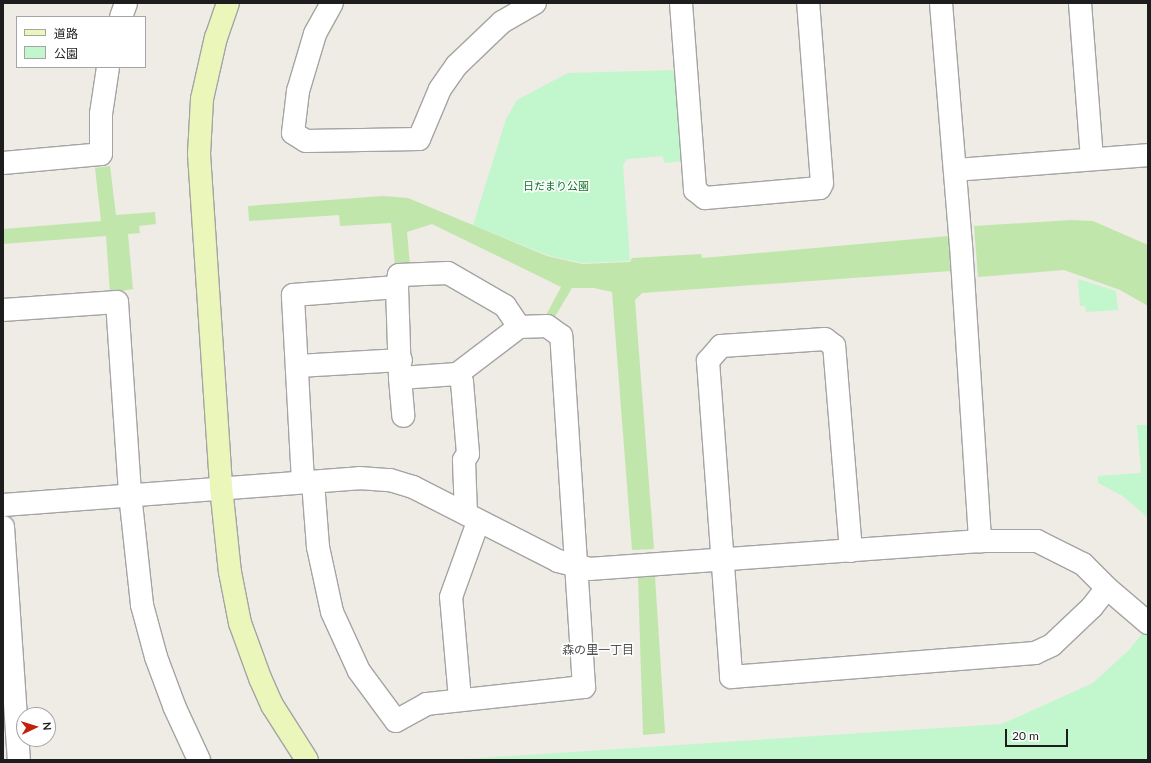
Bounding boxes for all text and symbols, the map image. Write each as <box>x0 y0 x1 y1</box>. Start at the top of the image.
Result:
legend <box>16 16 146 68</box>
text: 道路 <box>54 26 78 41</box>
text: 公園 <box>54 46 78 61</box>
park label: 日だまり公園 <box>523 179 589 193</box>
district label: 森の里一丁目 <box>562 643 634 657</box>
north arrow <box>16 707 56 747</box>
scale bar <box>1007 721 1070 747</box>
text: N <box>41 722 54 731</box>
text: 20 m <box>1012 728 1039 743</box>

